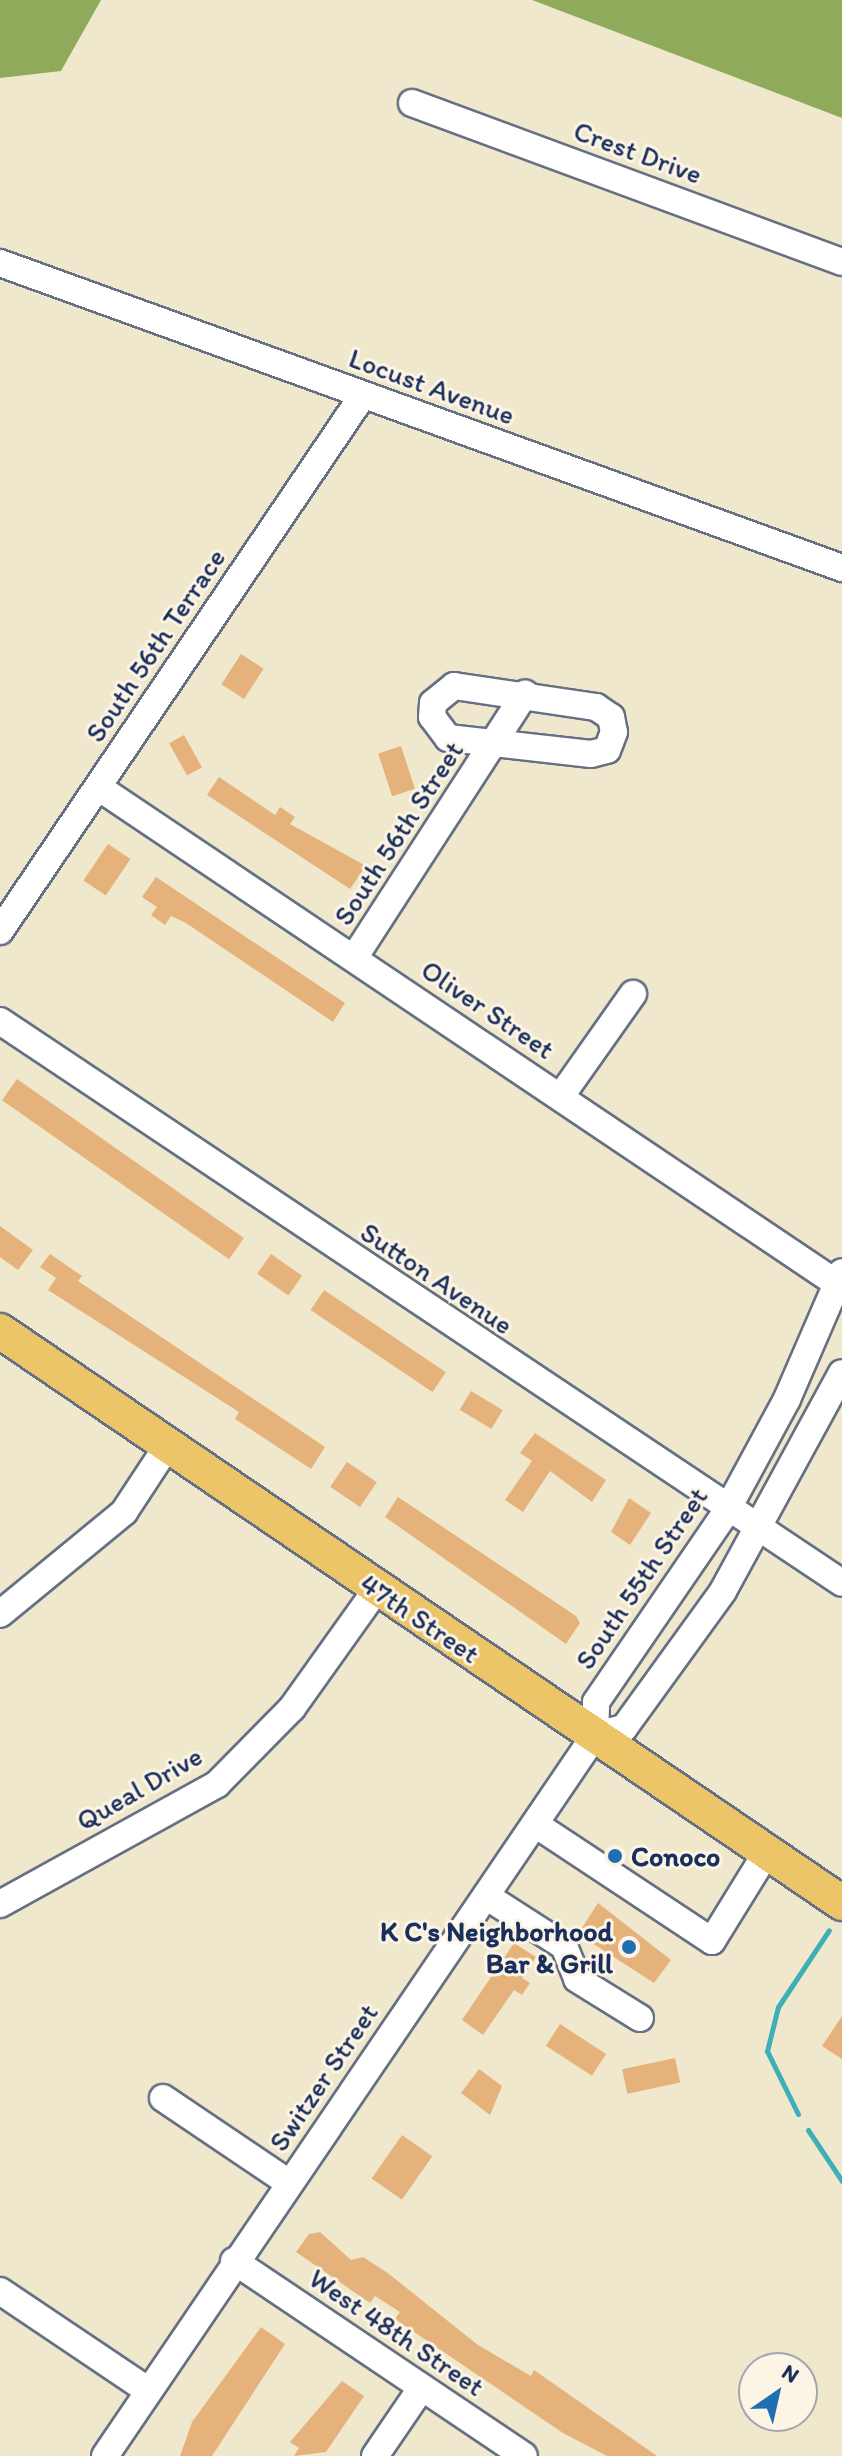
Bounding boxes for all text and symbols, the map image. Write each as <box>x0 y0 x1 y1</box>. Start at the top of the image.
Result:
street label: Crest Drive <box>569 113 707 191</box>
street label: Locust Avenue <box>345 341 519 431</box>
street label: South 56th Terrace <box>78 542 232 748</box>
street label: South 56th Street <box>326 735 470 931</box>
street label: Oliver Street <box>415 952 561 1066</box>
street label: Sutton Avenue <box>355 1215 519 1341</box>
street label: South 55th Street <box>568 1481 714 1675</box>
street label: 47th Street <box>354 1566 486 1670</box>
street label: Queal Drive <box>70 1738 208 1838</box>
place label: Conoco <box>631 1839 720 1873</box>
marker: Conoco <box>606 1847 624 1865</box>
place label: K C's Neighborhood Bar & Grill <box>381 1914 613 1980</box>
marker: K C's Neighborhood Bar & Grill <box>620 1938 638 1956</box>
street label: Switzer Street <box>261 1997 385 2157</box>
street label: West 48th Street <box>304 2261 490 2403</box>
north arrow <box>738 2352 818 2432</box>
text: N <box>777 2358 804 2389</box>

